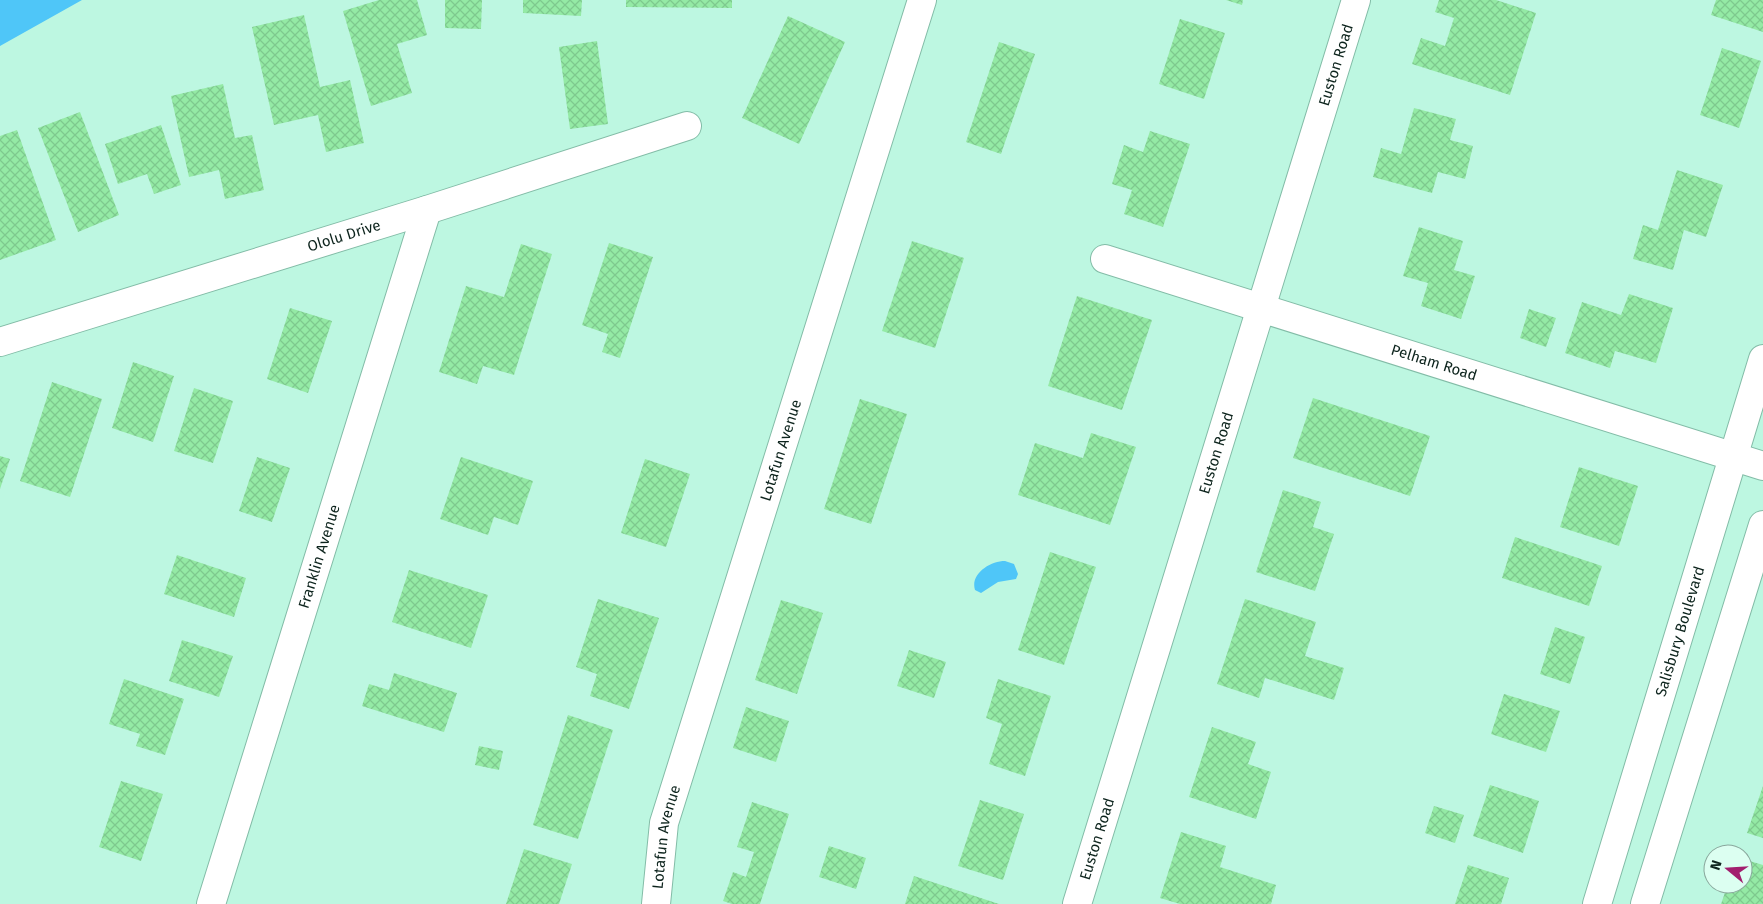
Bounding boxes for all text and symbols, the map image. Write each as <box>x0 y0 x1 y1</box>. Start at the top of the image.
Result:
street label: Euston Road <box>1315 22 1357 108</box>
street label: Ololu Drive <box>305 216 383 255</box>
street label: Pelham Road <box>1389 341 1479 385</box>
street label: Lotafun Avenue <box>756 397 805 503</box>
street label: Euston Road <box>1195 410 1237 496</box>
street label: Franklin Avenue <box>295 502 344 611</box>
street label: Salisbury Boulevard <box>1652 564 1708 699</box>
street label: Lotafun Avenue <box>649 783 684 890</box>
street label: Euston Road <box>1076 796 1118 882</box>
north arrow <box>1703 844 1753 894</box>
text: N <box>1707 858 1726 872</box>

